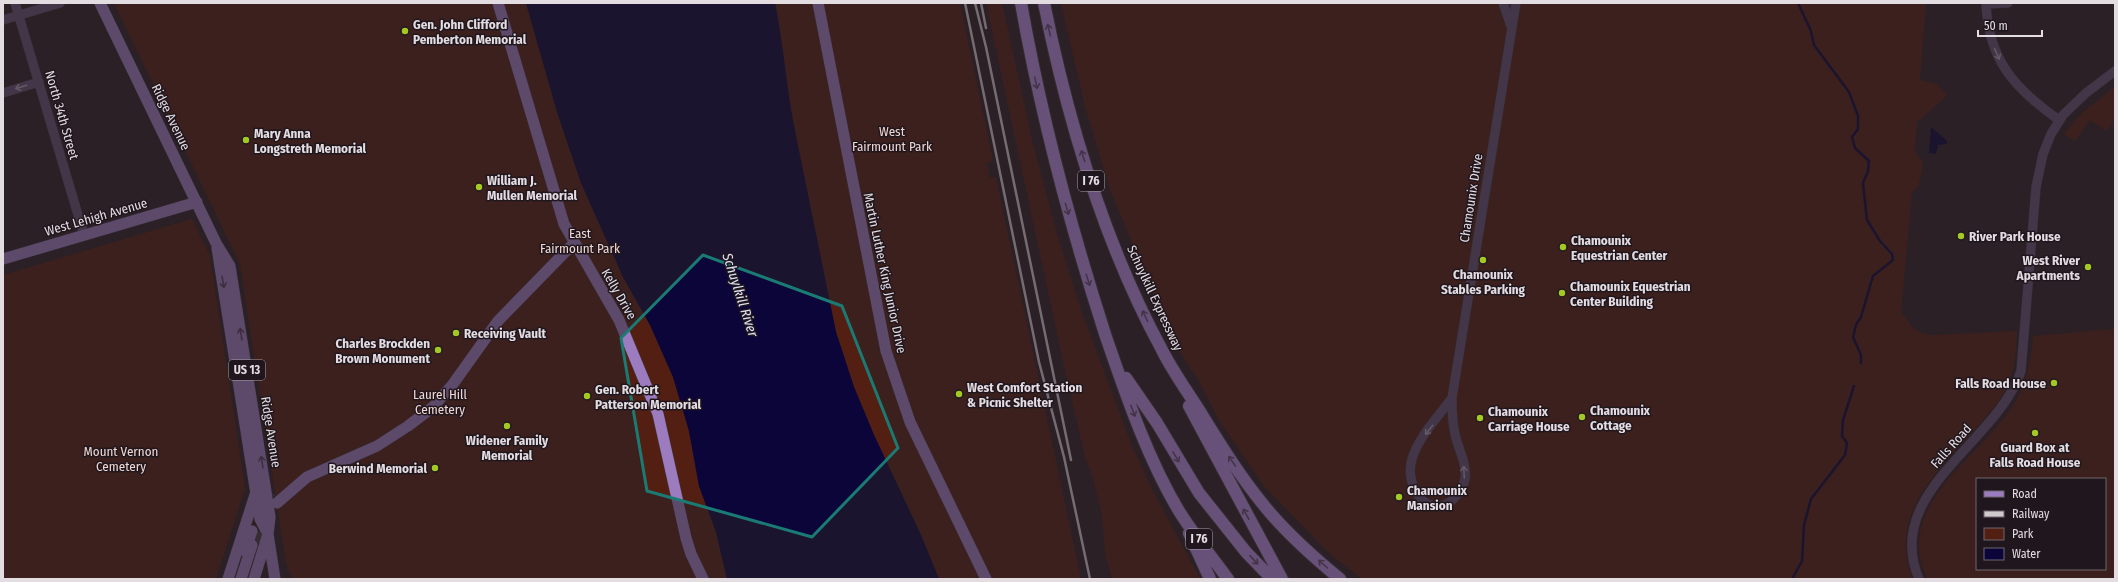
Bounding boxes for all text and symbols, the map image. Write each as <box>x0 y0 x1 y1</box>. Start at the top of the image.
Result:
scale bar <box>1978 12 2042 38</box>
place label: Gen. John Clifford Pemberton Memorial <box>413 17 527 47</box>
text: 50 m <box>1984 19 2008 33</box>
one-way arrow <box>1045 24 1053 37</box>
marker: Gen. John Clifford Pemberton Memorial <box>400 26 410 36</box>
one-way arrow <box>1994 48 2001 60</box>
street label: North 34th Street <box>42 69 82 162</box>
one-way arrow <box>1033 76 1041 89</box>
street label: Ridge Avenue <box>149 81 193 153</box>
one-way arrow <box>15 84 28 91</box>
park label: West Fairmount Park <box>852 124 933 154</box>
place label: Mary Anna Longstreth Memorial <box>254 126 366 156</box>
marker: Mary Anna Longstreth Memorial <box>241 135 251 145</box>
one-way arrow <box>1079 150 1086 163</box>
street label: Chamounix Drive <box>1457 153 1485 243</box>
road number: I 76 <box>1078 171 1104 191</box>
place label: William J. Mullen Memorial <box>487 173 578 203</box>
marker: William J. Mullen Memorial <box>474 182 484 192</box>
street label: Martin Luther King Junior Drive <box>861 191 909 355</box>
street label: West Lehigh Avenue <box>43 195 149 239</box>
one-way arrow <box>1064 202 1071 215</box>
park label: East Fairmount Park <box>540 226 621 256</box>
place label: River Park House <box>1969 229 2061 244</box>
marker: River Park House <box>1956 231 1966 241</box>
place label: Chamounix Equestrian Center <box>1571 233 1668 263</box>
marker: Chamounix Equestrian Center <box>1558 242 1568 252</box>
street label: Schuylkill Expressway <box>1124 243 1186 353</box>
water label: Schuylkill River <box>718 250 762 340</box>
place label: West River Apartments <box>2016 253 2080 283</box>
marker: Chamounix Stables Parking <box>1478 255 1488 265</box>
marker: West River Apartments <box>2083 262 2093 272</box>
street label: Kelly Drive <box>598 266 640 322</box>
place label: Chamounix Stables Parking <box>1441 267 1526 297</box>
one-way arrow <box>1085 274 1092 287</box>
one-way arrow <box>219 275 227 288</box>
place label: Chamounix Equestrian Center Building <box>1570 279 1691 309</box>
marker: Chamounix Equestrian Center Building <box>1557 288 1567 298</box>
one-way arrow <box>1141 311 1148 323</box>
place label: Receiving Vault <box>464 326 547 341</box>
one-way arrow <box>237 328 245 341</box>
marker: Receiving Vault <box>451 328 461 338</box>
place label: Charles Brockden Brown Monument <box>335 336 430 366</box>
marker: Charles Brockden Brown Monument <box>433 345 443 355</box>
road number: US 13 <box>229 360 265 380</box>
place label: Falls Road House <box>1955 376 2046 391</box>
marker: Falls Road House <box>2049 378 2059 388</box>
place label: West Comfort Station & Picnic Shelter <box>967 380 1083 410</box>
place label: Gen. Robert Patterson Memorial <box>595 382 701 412</box>
park label: Laurel Hill Cemetery <box>413 387 468 417</box>
marker: West Comfort Station & Picnic Shelter <box>954 389 964 399</box>
marker: Gen. Robert Patterson Memorial <box>582 391 592 401</box>
street label: Ridge Avenue <box>258 395 284 469</box>
place label: Chamounix Cottage <box>1590 403 1651 433</box>
place label: Chamounix Carriage House <box>1488 404 1570 434</box>
one-way arrow <box>1130 405 1138 417</box>
marker: Chamounix Cottage <box>1577 412 1587 422</box>
marker: Chamounix Carriage House <box>1475 413 1485 423</box>
marker: Widener Family Memorial <box>502 421 512 431</box>
street label: Falls Road <box>1928 421 1974 471</box>
one-way arrow <box>1424 424 1433 435</box>
marker: Guard Box at Falls Road House <box>2030 428 2040 438</box>
place label: Widener Family Memorial <box>466 433 549 463</box>
place label: Guard Box at Falls Road House <box>1990 440 2081 470</box>
park label: Mount Vernon Cemetery <box>84 444 158 474</box>
one-way arrow <box>1172 451 1180 463</box>
one-way arrow <box>1227 455 1235 467</box>
one-way arrow <box>258 456 266 469</box>
place label: Berwind Memorial <box>329 461 427 476</box>
marker: Berwind Memorial <box>430 463 440 473</box>
one-way arrow <box>1461 466 1468 479</box>
legend <box>1976 478 2106 570</box>
place label: Chamounix Mansion <box>1407 483 1468 513</box>
text: Road <box>2012 487 2037 501</box>
marker: Chamounix Mansion <box>1394 492 1404 502</box>
text: Railway <box>2012 507 2050 521</box>
one-way arrow <box>1242 508 1249 520</box>
text: Park <box>2012 527 2034 541</box>
road number: I 76 <box>1186 529 1212 549</box>
text: Water <box>2012 547 2041 561</box>
one-way arrow <box>1249 555 1259 565</box>
one-way arrow <box>1317 560 1328 569</box>

